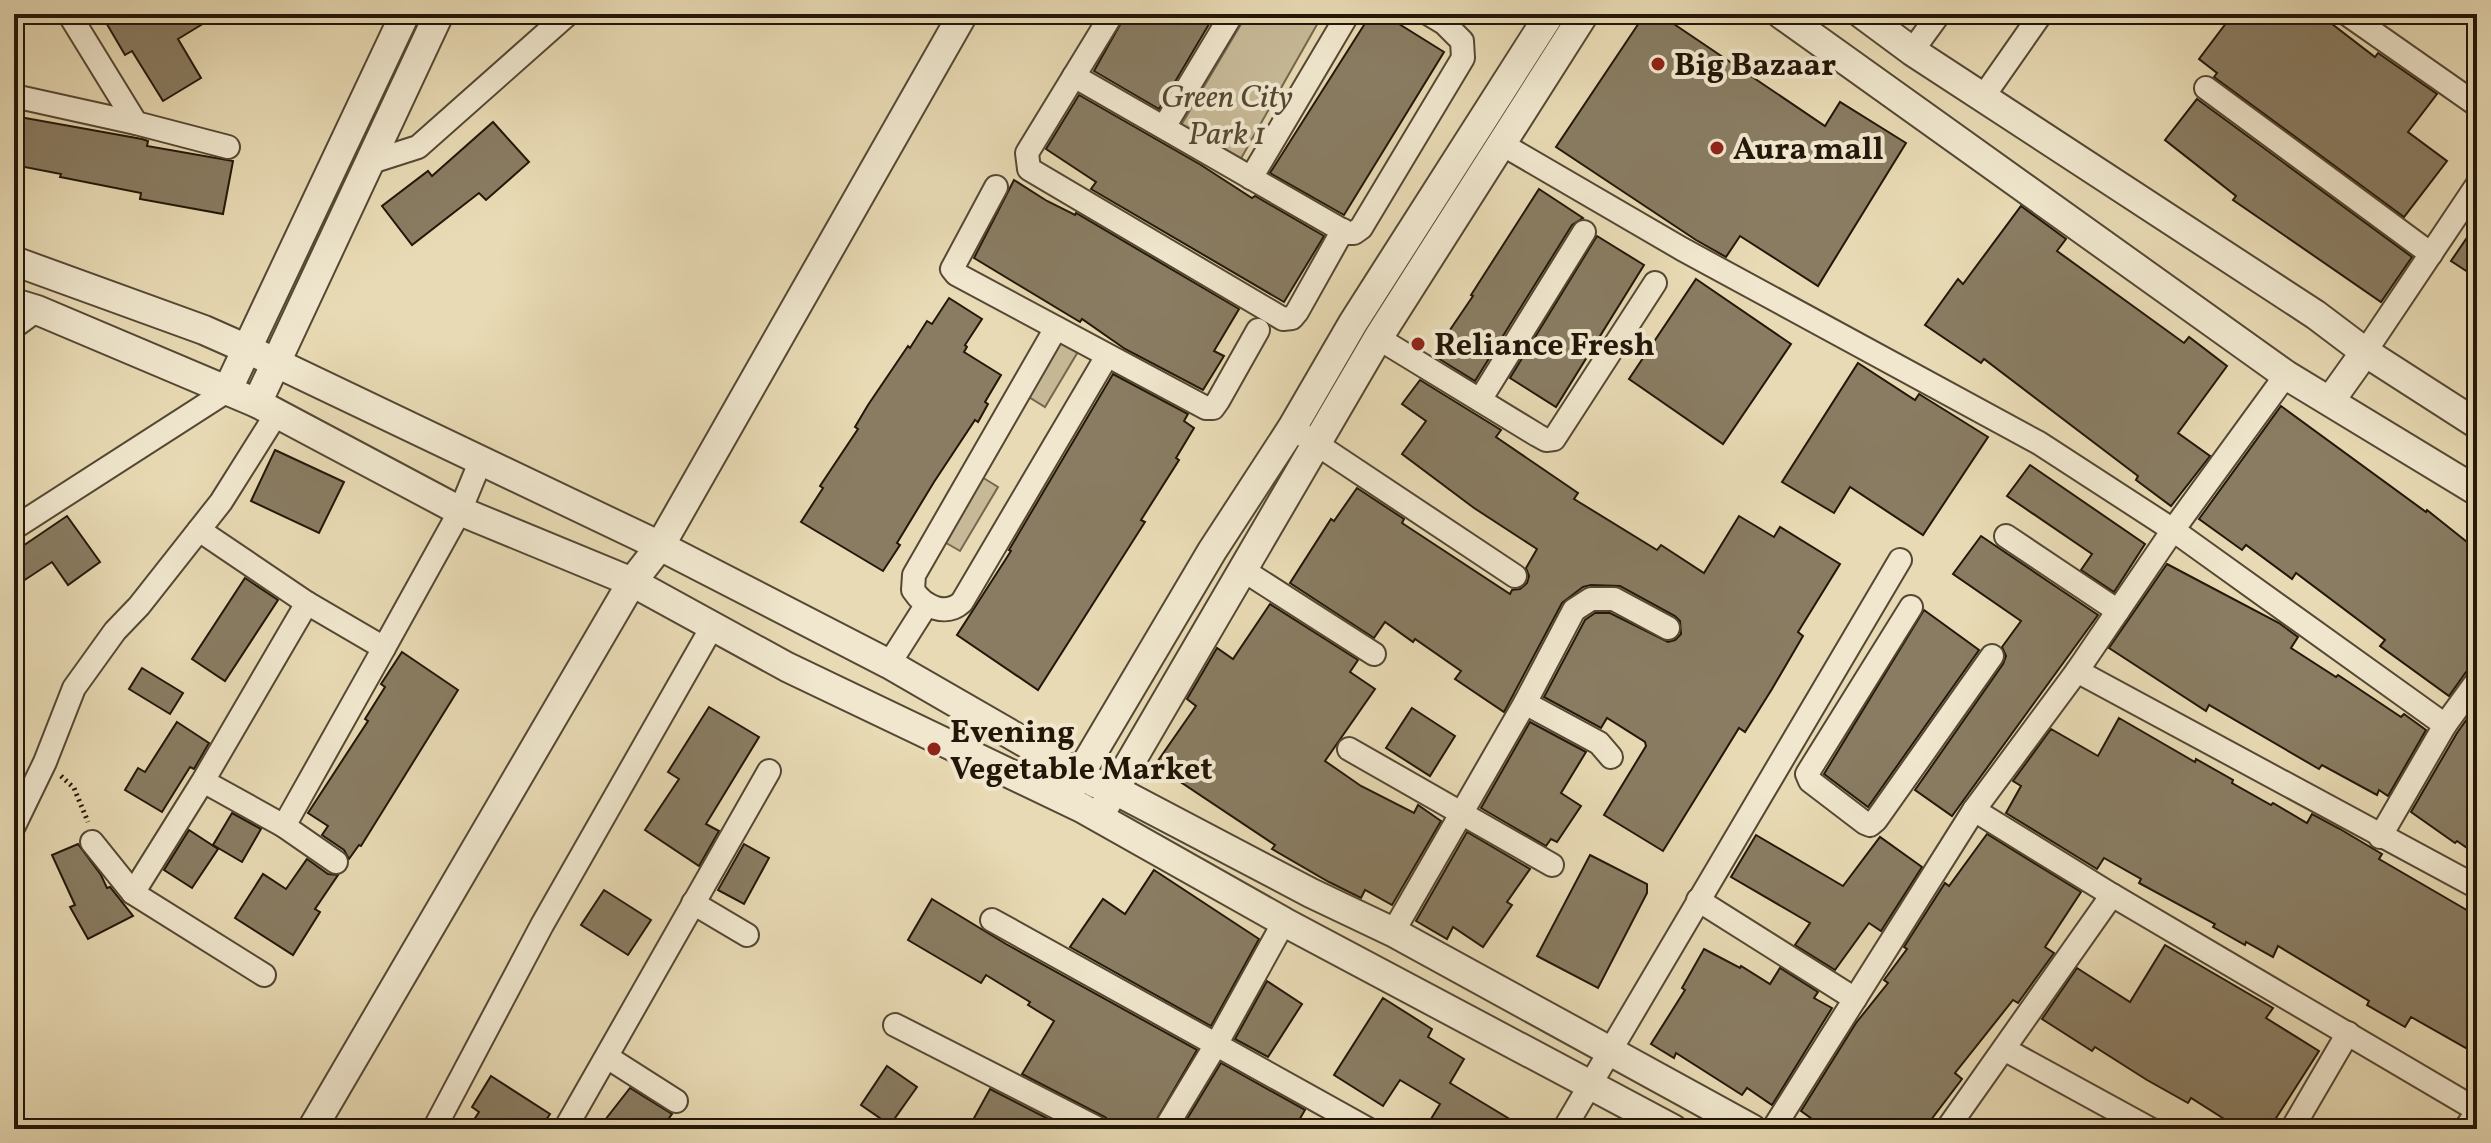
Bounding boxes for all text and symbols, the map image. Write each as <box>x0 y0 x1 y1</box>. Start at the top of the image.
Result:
place label: Big Bazaar <box>1674 45 1836 89</box>
marker: Big Bazaar <box>1649 55 1667 73</box>
park label: Green City Park 1 <box>1161 77 1293 158</box>
place label: Aura mall <box>1733 129 1884 173</box>
marker: Aura mall <box>1708 139 1726 157</box>
place label: Reliance Fresh <box>1434 325 1655 369</box>
marker: Reliance Fresh <box>1409 335 1427 353</box>
place label: Evening Vegetable Market <box>950 712 1212 793</box>
marker: Evening Vegetable Market <box>925 740 943 758</box>

